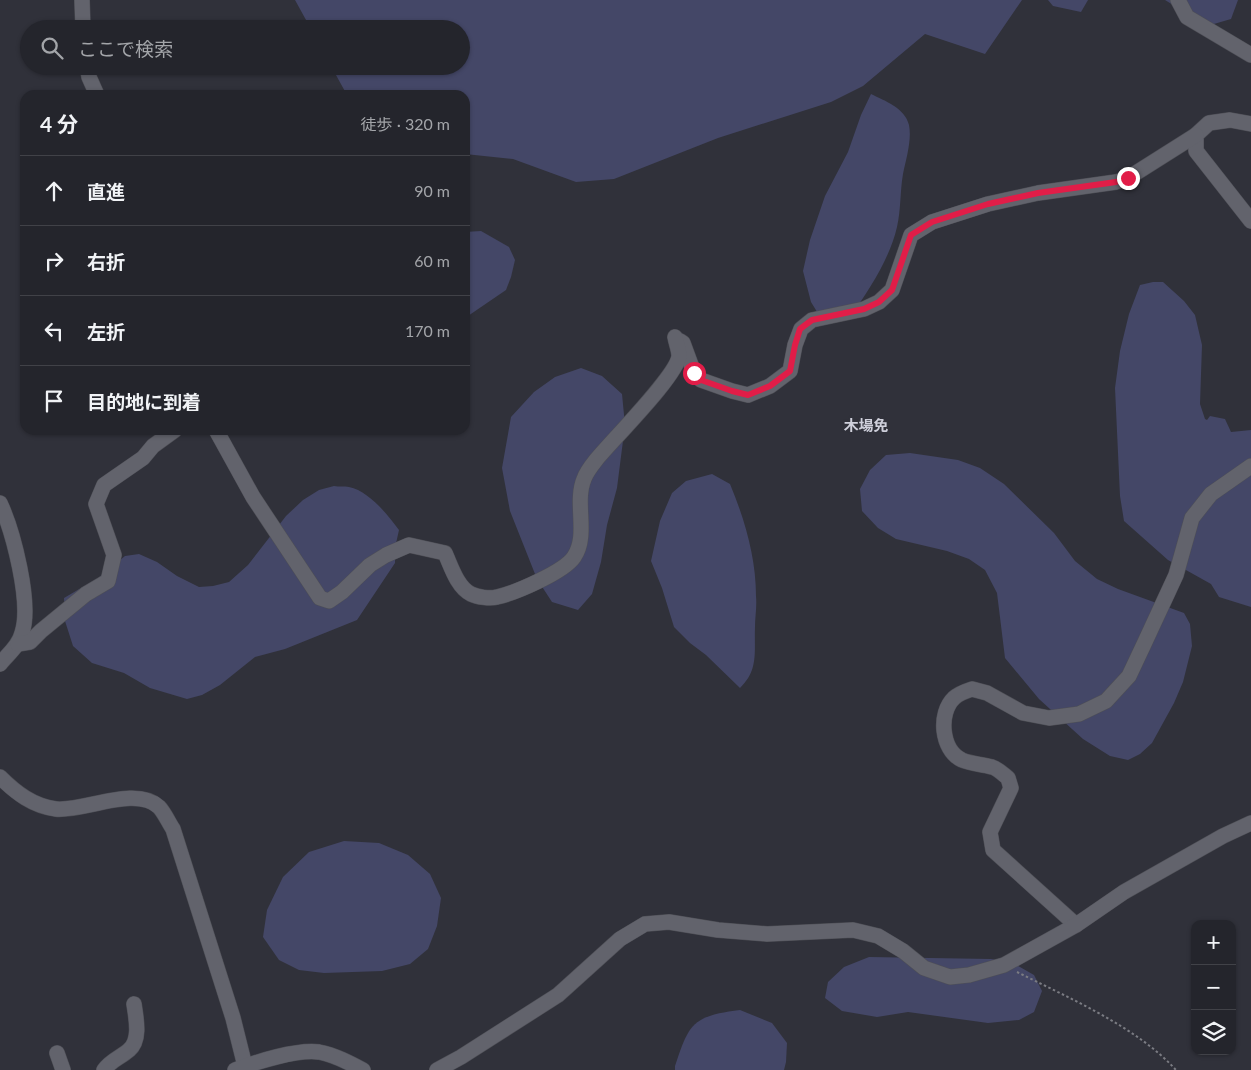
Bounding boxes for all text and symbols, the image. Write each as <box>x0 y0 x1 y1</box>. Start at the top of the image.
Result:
search box <box>20 20 470 75</box>
icon: search <box>38 34 66 62</box>
text: ここで検索 <box>78 37 173 60</box>
text: 4 分 <box>40 111 78 136</box>
text: 徒歩 · 320 m <box>361 114 450 133</box>
route end <box>1117 167 1140 190</box>
icon: ahead <box>40 177 68 205</box>
text: 直進 <box>87 180 125 203</box>
text: 90 m <box>414 181 450 200</box>
icon: right <box>40 247 68 275</box>
text: 右折 <box>87 250 125 273</box>
text: 60 m <box>414 251 450 270</box>
icon: left <box>40 317 68 345</box>
text: 左折 <box>87 320 125 343</box>
text: 170 m <box>405 321 450 340</box>
route start <box>683 362 706 385</box>
icon: arrive <box>40 387 68 415</box>
text: 目的地に到着 <box>87 390 201 413</box>
district label: 木場免 <box>843 416 889 434</box>
map controls <box>1191 920 1236 1055</box>
button: + <box>1191 920 1236 965</box>
button: − <box>1191 965 1236 1010</box>
button: layers <box>1191 1010 1236 1055</box>

